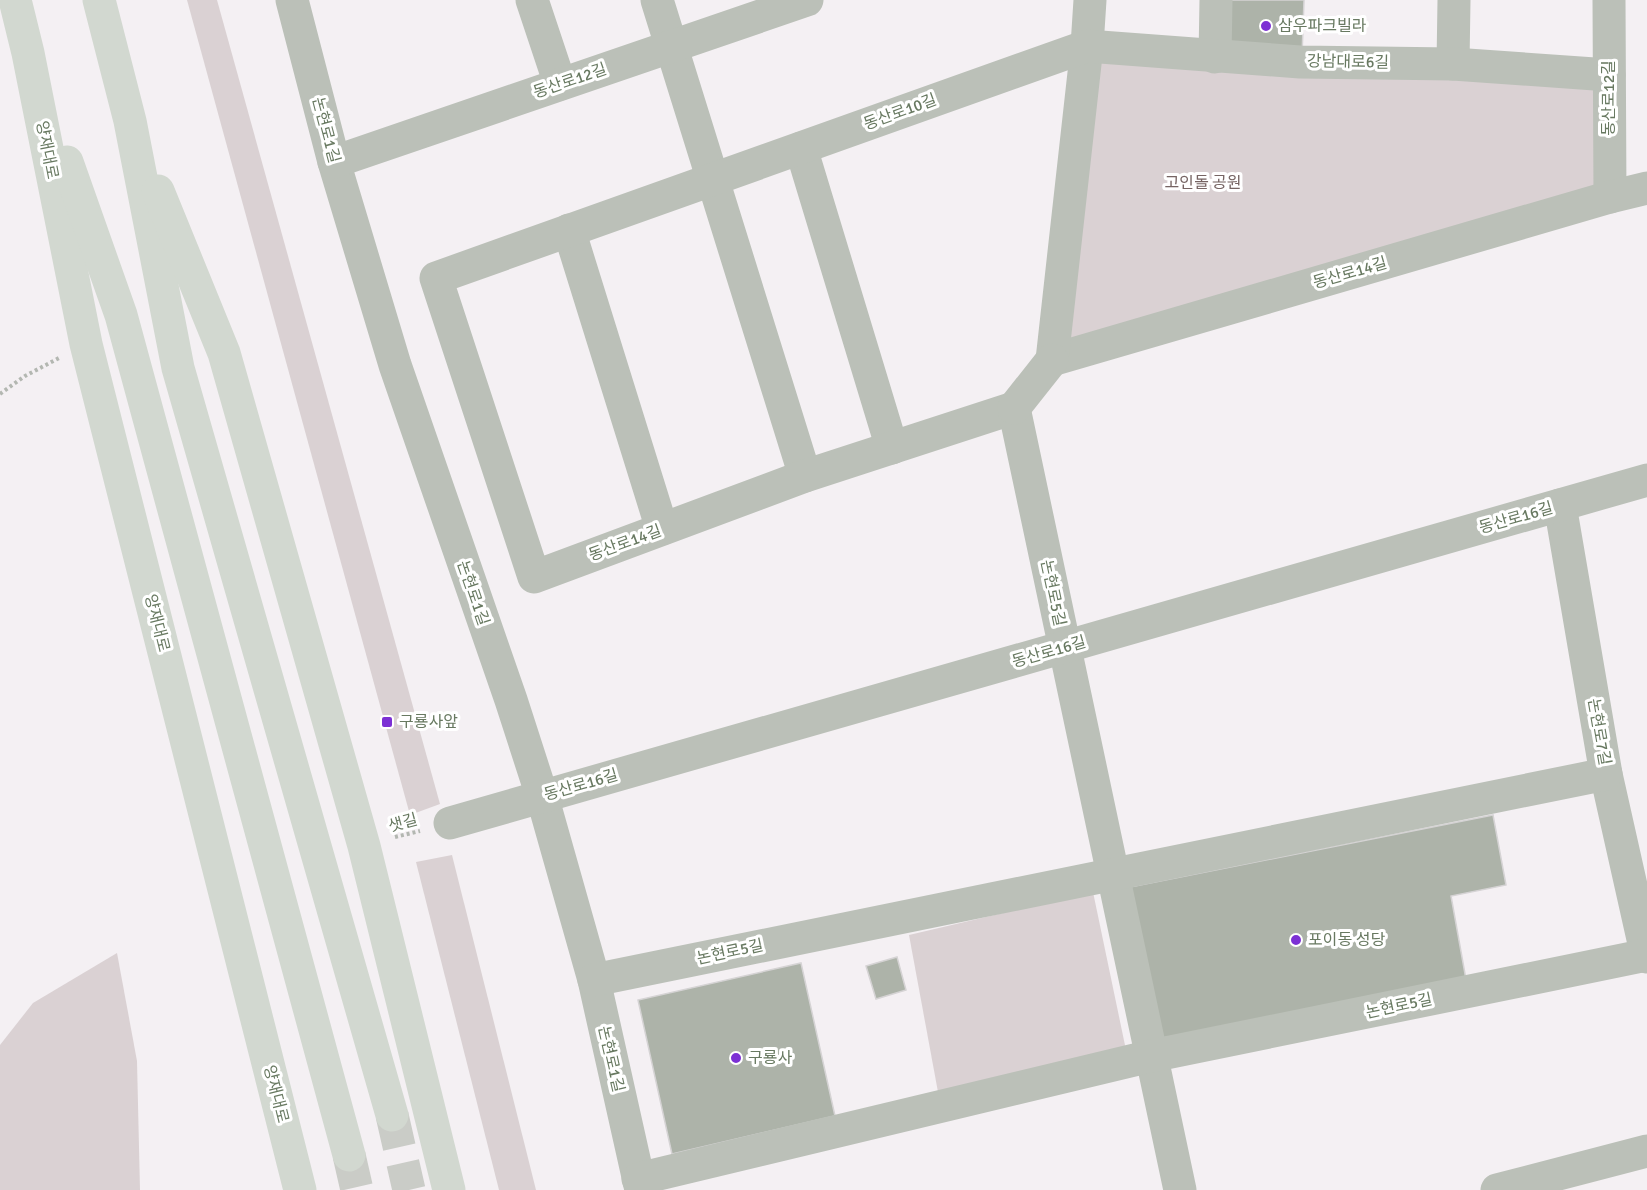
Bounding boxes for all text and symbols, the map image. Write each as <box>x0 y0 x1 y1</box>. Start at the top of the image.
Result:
place label: 삼우파크빌라 <box>1278 16 1367 36</box>
marker: 삼우파크빌라 <box>1259 19 1273 33</box>
street label: 강남대로6길 <box>1307 51 1389 73</box>
street label: 동산로12길 <box>531 59 609 103</box>
street label: 동산로12길 <box>1599 60 1619 136</box>
street label: 동산로10길 <box>861 90 939 134</box>
street label: 논현로1길 <box>308 95 344 165</box>
street label: 양재대로 <box>32 119 62 181</box>
park label: 고인돌 공원 <box>1164 173 1242 193</box>
street label: 동산로14길 <box>1311 253 1389 293</box>
street label: 동산로16길 <box>1477 498 1555 538</box>
street label: 동산로14길 <box>586 521 664 565</box>
street label: 논현로1길 <box>453 558 493 628</box>
street label: 논현로5길 <box>1036 558 1070 628</box>
street label: 양재대로 <box>140 592 174 654</box>
street label: 동산로16길 <box>1010 632 1088 672</box>
street label: 논현로7길 <box>1583 697 1615 767</box>
place label: 구룡사앞 <box>399 712 458 732</box>
marker: 구룡사앞 <box>380 715 394 729</box>
street label: 동산로16길 <box>542 765 620 805</box>
street label: 샛길 <box>386 810 420 836</box>
place label: 포이동 성당 <box>1308 930 1385 950</box>
marker: 포이동 성당 <box>1289 933 1303 947</box>
street label: 논현로5길 <box>695 935 765 969</box>
street label: 논현로5길 <box>1364 989 1434 1023</box>
street label: 논현로1길 <box>594 1024 628 1094</box>
place label: 구룡사 <box>748 1048 792 1068</box>
marker: 구룡사 <box>729 1051 743 1065</box>
street label: 양재대로 <box>259 1063 293 1125</box>

